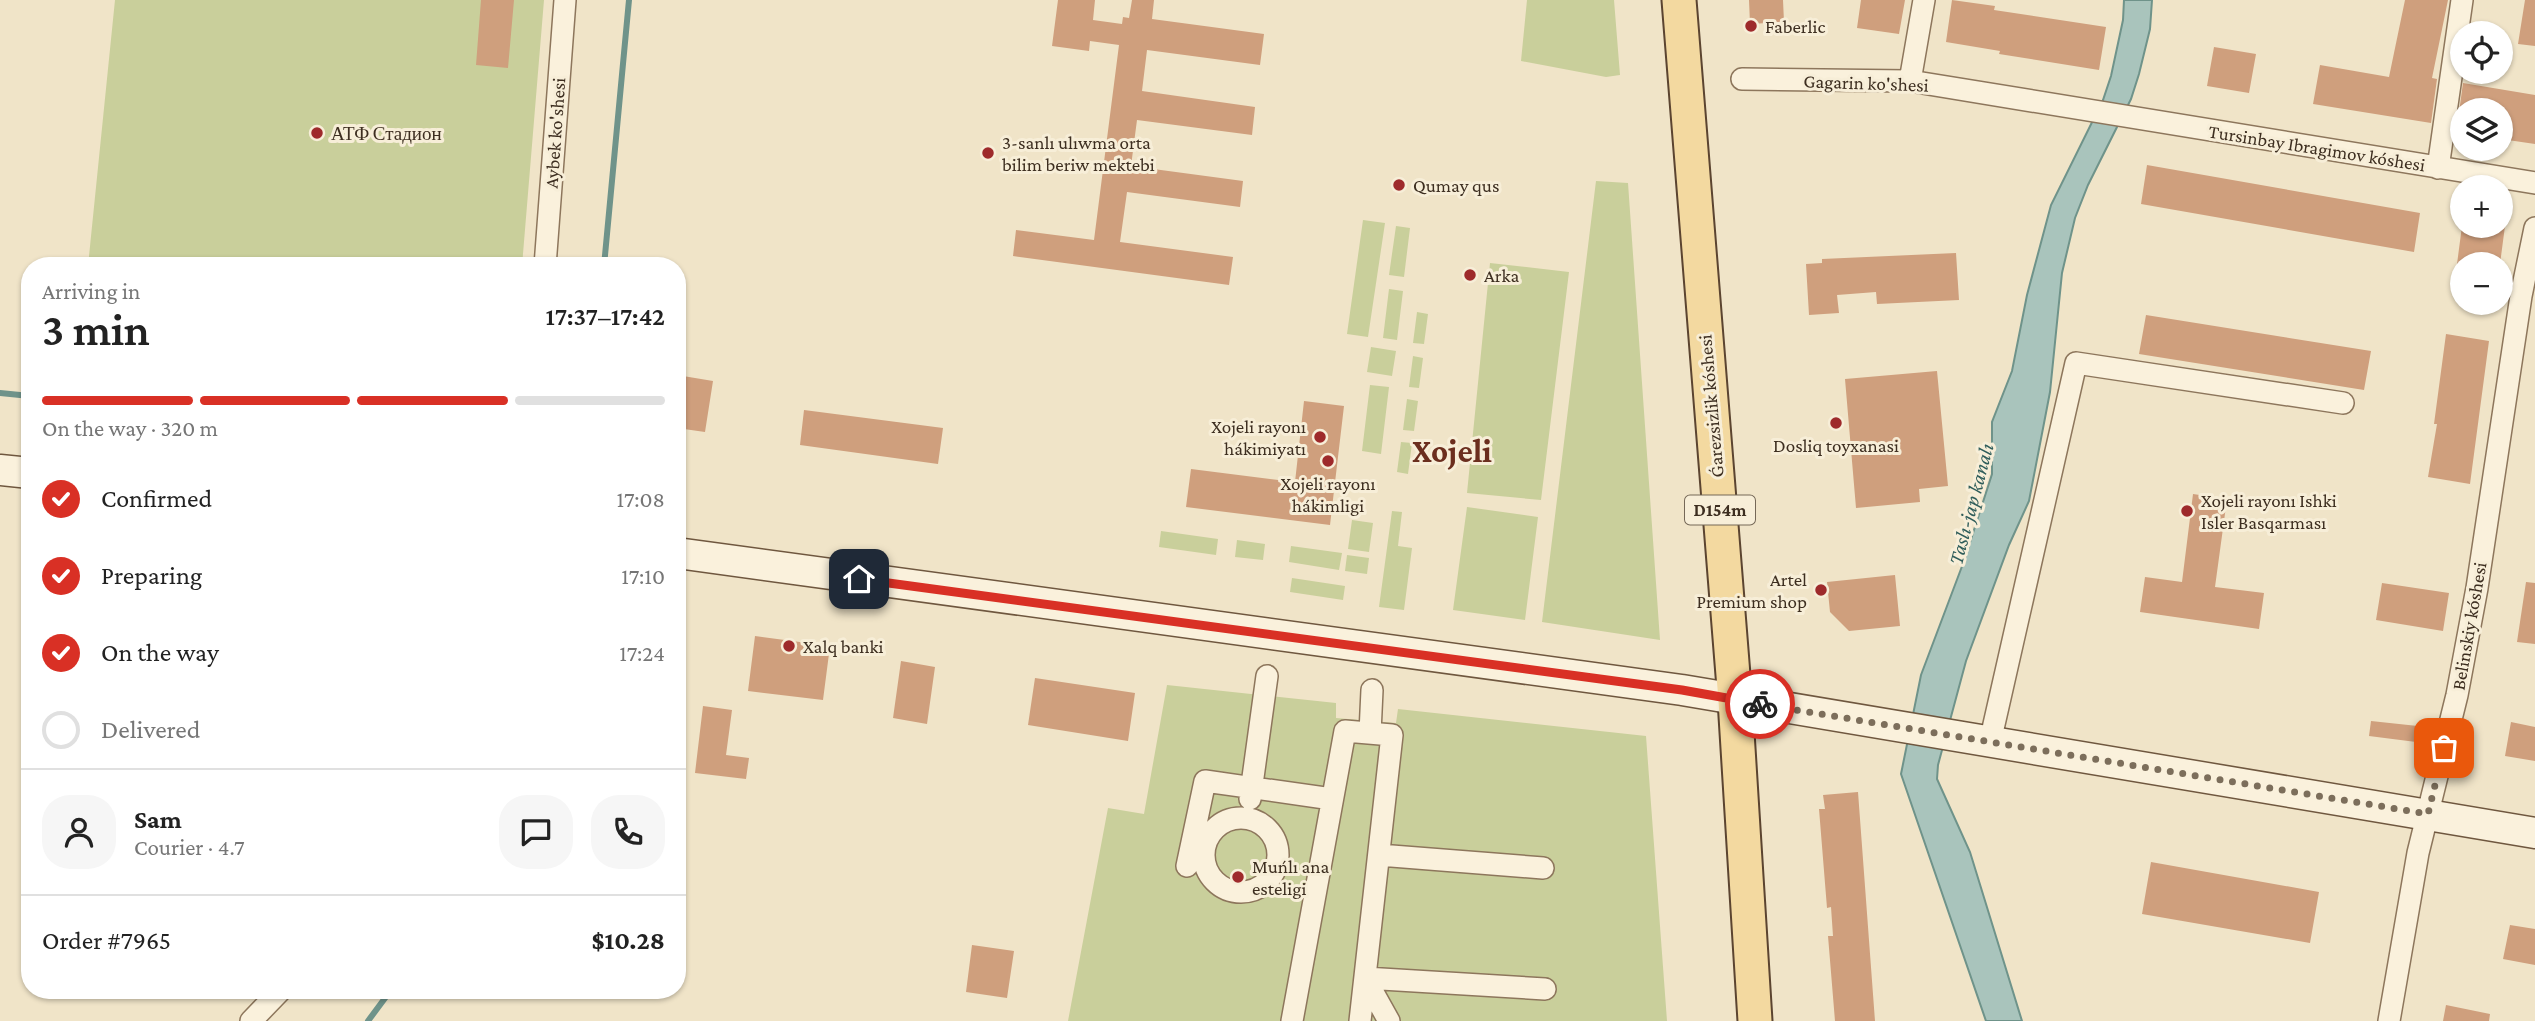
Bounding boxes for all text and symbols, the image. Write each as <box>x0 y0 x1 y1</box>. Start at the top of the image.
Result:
place label: Faberlic <box>1765 16 1825 37</box>
marker: Faberlic <box>1743 18 1759 34</box>
map controls <box>2450 21 2513 315</box>
button: locate <box>2450 21 2513 84</box>
street label: Gagarin ko'shesi <box>1803 70 1929 96</box>
street label: Aybek ko'shesi <box>541 77 569 189</box>
button: layers <box>2450 98 2513 161</box>
street label: Tursinbay Ibragimov kóshesi <box>2207 120 2427 176</box>
place label: АТФ Стадион <box>331 123 442 144</box>
marker: АТФ Стадион <box>309 125 325 141</box>
place label: 3-sanlı ulıwma orta bilim beriw mektebi <box>1002 132 1155 175</box>
marker: 3-sanlı ulıwma orta bilim beriw mektebi <box>980 145 996 161</box>
place label: Qumay qus <box>1413 175 1499 196</box>
button: + <box>2450 175 2513 238</box>
marker: Qumay qus <box>1391 177 1407 193</box>
button: − <box>2450 252 2513 315</box>
place label: Arka <box>1484 265 1519 286</box>
marker: Arka <box>1462 267 1478 283</box>
text: Arriving in <box>42 278 140 304</box>
text: 17:37–17:42 <box>545 302 665 331</box>
text: 3 min <box>42 304 150 355</box>
street label: Ǵarezsizlik kóshesi <box>1694 334 1728 478</box>
text: On the way · 320 m <box>42 415 218 441</box>
marker: Dosliq toyxanasi <box>1828 415 1844 431</box>
place label: Xojeli rayonı hákimiyatı <box>1211 416 1306 459</box>
marker: Xojeli rayonı hákimiyatı <box>1312 429 1328 445</box>
district label: Xojeli <box>1412 432 1492 470</box>
place label: Dosliq toyxanasi <box>1773 435 1899 456</box>
water label: Taslı-jap kanalı <box>1943 441 1999 567</box>
marker: Xojeli rayonı hákimligi <box>1320 453 1336 469</box>
place label: Xojeli rayonı hákimligi <box>1281 473 1375 516</box>
icon: check <box>42 480 80 518</box>
text: Confirmed <box>101 484 212 513</box>
text: 17:08 <box>616 486 665 512</box>
place label: Xojeli rayonı Ishki Isler Basqarması <box>2201 490 2337 533</box>
road number: D154m <box>1685 496 1755 524</box>
marker: Xojeli rayonı Ishki Isler Basqarması <box>2179 503 2195 519</box>
pin <box>829 549 889 609</box>
icon: check <box>42 557 80 595</box>
icon: home <box>840 560 878 598</box>
street label: Belinskiy kóshesi <box>2447 560 2491 692</box>
text: Preparing <box>101 561 202 590</box>
text: 17:10 <box>621 563 665 589</box>
place label: Artel Premium shop <box>1697 569 1807 612</box>
marker: Artel Premium shop <box>1813 582 1829 598</box>
icon: check <box>42 634 80 672</box>
place label: Xalq banki <box>803 636 884 657</box>
text: On the way <box>101 638 219 667</box>
marker: Xalq banki <box>781 638 797 654</box>
text: 17:24 <box>619 640 665 666</box>
courier <box>1725 669 1795 739</box>
icon: bike <box>1741 685 1779 723</box>
text: Delivered <box>101 715 200 744</box>
pin <box>2414 718 2474 778</box>
icon: bag <box>2425 729 2463 767</box>
button: person <box>42 795 116 869</box>
button: chat <box>499 795 573 869</box>
button: phone <box>591 795 665 869</box>
text: Sam <box>134 805 182 834</box>
text: Courier · 4.7 <box>134 834 245 860</box>
place label: Muńlı ana esteligi <box>1252 856 1330 899</box>
marker: Muńlı ana esteligi <box>1230 869 1246 885</box>
text: Order #7965 <box>42 926 171 955</box>
text: $10.28 <box>591 926 665 955</box>

